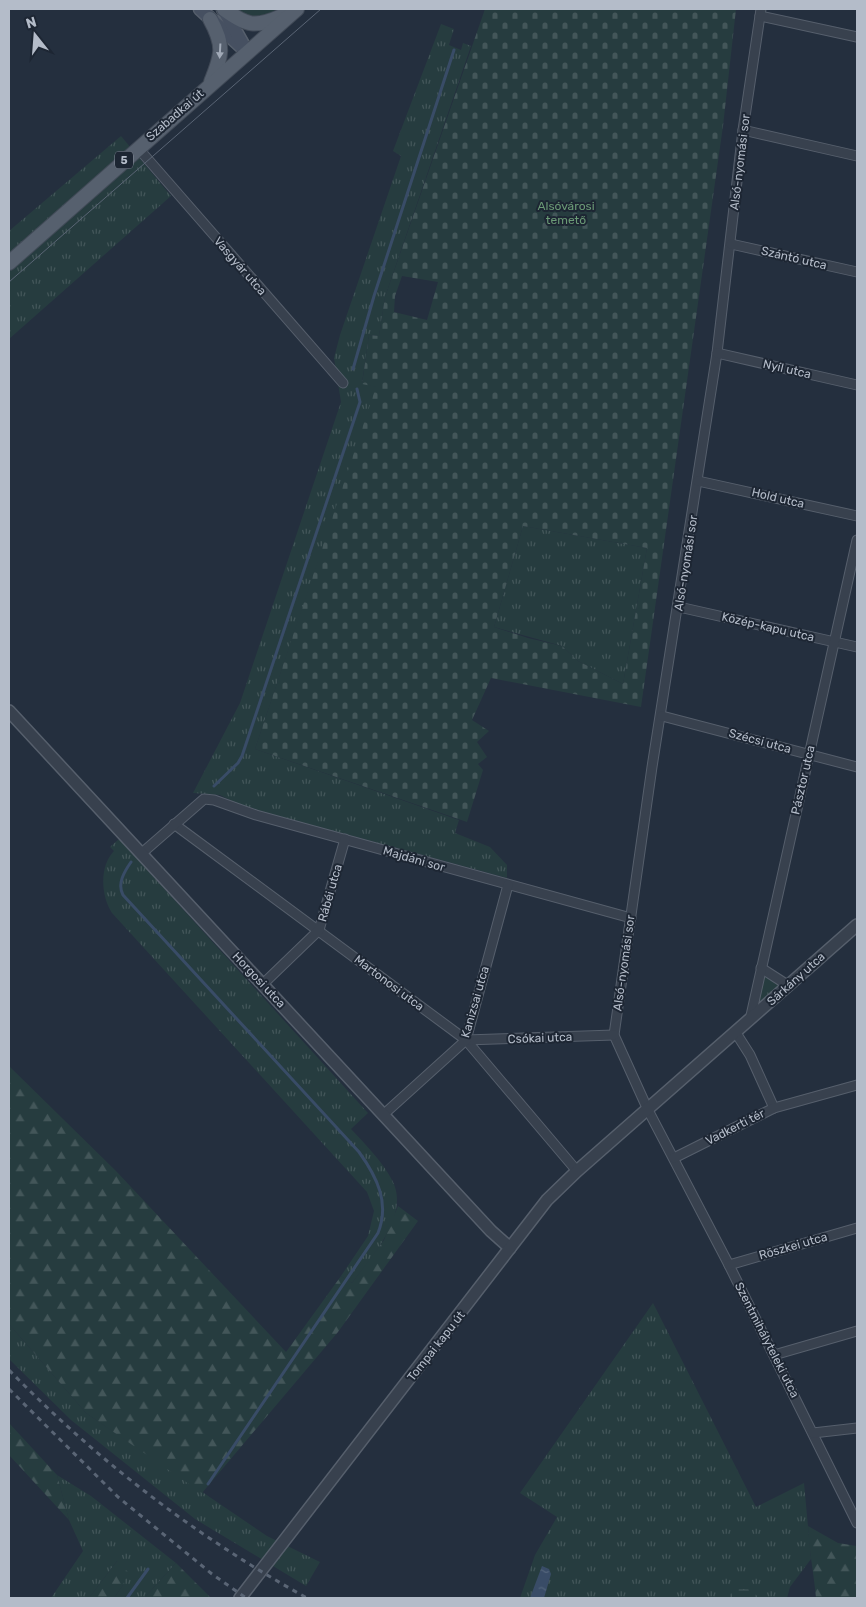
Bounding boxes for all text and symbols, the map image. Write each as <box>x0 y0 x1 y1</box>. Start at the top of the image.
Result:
north arrow <box>10 10 60 60</box>
text: N <box>24 13 39 33</box>
one-way arrow <box>215 44 223 60</box>
street label: Szabadkai út <box>143 86 207 144</box>
street label: Alsó-nyomási sor <box>727 113 753 211</box>
road number: 5 <box>115 152 133 168</box>
park label: Alsóvárosi temető <box>537 199 595 227</box>
street label: Vasgyár utca <box>211 234 269 298</box>
street label: Szántó utca <box>760 244 828 272</box>
street label: Nyíl utca <box>762 357 812 381</box>
street label: Hold utca <box>750 485 806 511</box>
street label: Alsó-nyomási sor <box>672 514 701 612</box>
street label: Közép-kapu utca <box>720 610 816 644</box>
street label: Szécsi utca <box>727 726 793 756</box>
street label: Pásztor utca <box>788 744 818 816</box>
street label: Majdáni sor <box>381 843 447 875</box>
street label: Rábéi utca <box>315 863 345 923</box>
street label: Alsó-nyomási sor <box>610 914 638 1012</box>
street label: Horgosi utca <box>230 949 288 1011</box>
street label: Sárkány utca <box>764 949 828 1009</box>
street label: Martonosi utca <box>351 952 427 1014</box>
street label: Kanizsai utca <box>458 965 492 1039</box>
street label: Csókai utca <box>507 1030 573 1046</box>
street label: Vadkerti tér <box>703 1106 767 1148</box>
street label: Röszkei utca <box>757 1230 829 1262</box>
street label: Szentmihályteleki utca <box>732 1280 802 1400</box>
street label: Tompai kapu út <box>404 1308 468 1384</box>

